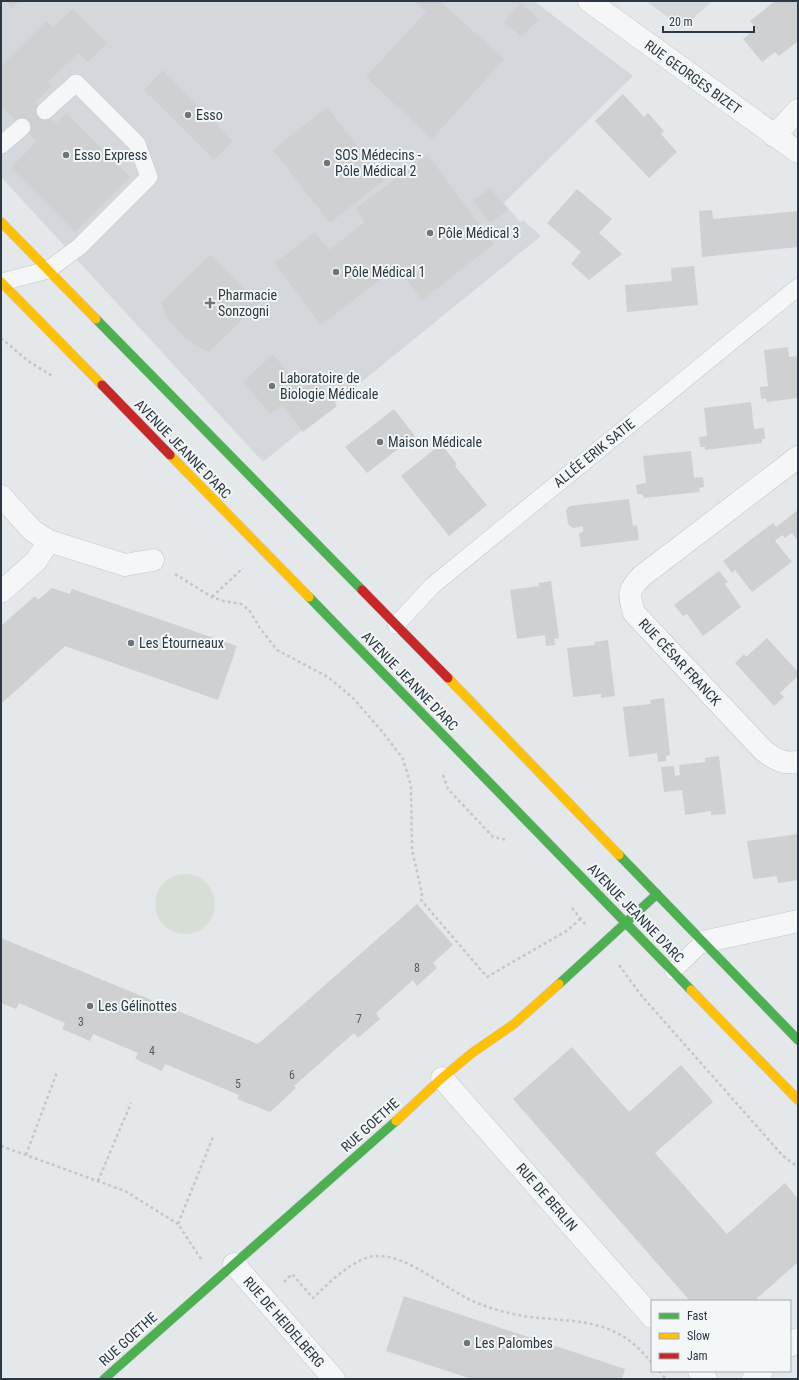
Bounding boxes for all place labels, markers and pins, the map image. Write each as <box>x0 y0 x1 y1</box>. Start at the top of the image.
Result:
place label: Esso <box>196 107 223 123</box>
marker: Esso <box>183 110 193 120</box>
place label: Esso Express <box>74 147 147 163</box>
place label: SOS Médecins - Pôle Médical 2 <box>335 147 422 179</box>
marker: Esso Express <box>61 150 71 160</box>
marker: SOS Médecins - Pôle Médical 2 <box>322 158 332 168</box>
place label: Pôle Médical 3 <box>438 225 520 241</box>
marker: Pôle Médical 3 <box>425 228 435 238</box>
place label: Pôle Médical 1 <box>344 264 426 280</box>
marker: Pôle Médical 1 <box>331 267 341 277</box>
place label: Pharmacie Sonzogni <box>218 287 277 319</box>
marker: Pharmacie Sonzogni <box>205 298 215 308</box>
place label: Laboratoire de Biologie Médicale <box>280 370 379 402</box>
marker: Laboratoire de Biologie Médicale <box>267 381 277 391</box>
place label: Maison Médicale <box>388 434 483 450</box>
marker: Maison Médicale <box>375 437 385 447</box>
place label: Les Étourneaux <box>139 634 224 651</box>
marker: Les Étourneaux <box>126 638 136 648</box>
place label: Les Gélinottes <box>98 998 177 1014</box>
marker: Les Gélinottes <box>85 1001 95 1011</box>
place label: Les Palombes <box>475 1335 553 1351</box>
marker: Les Palombes <box>462 1338 472 1348</box>

